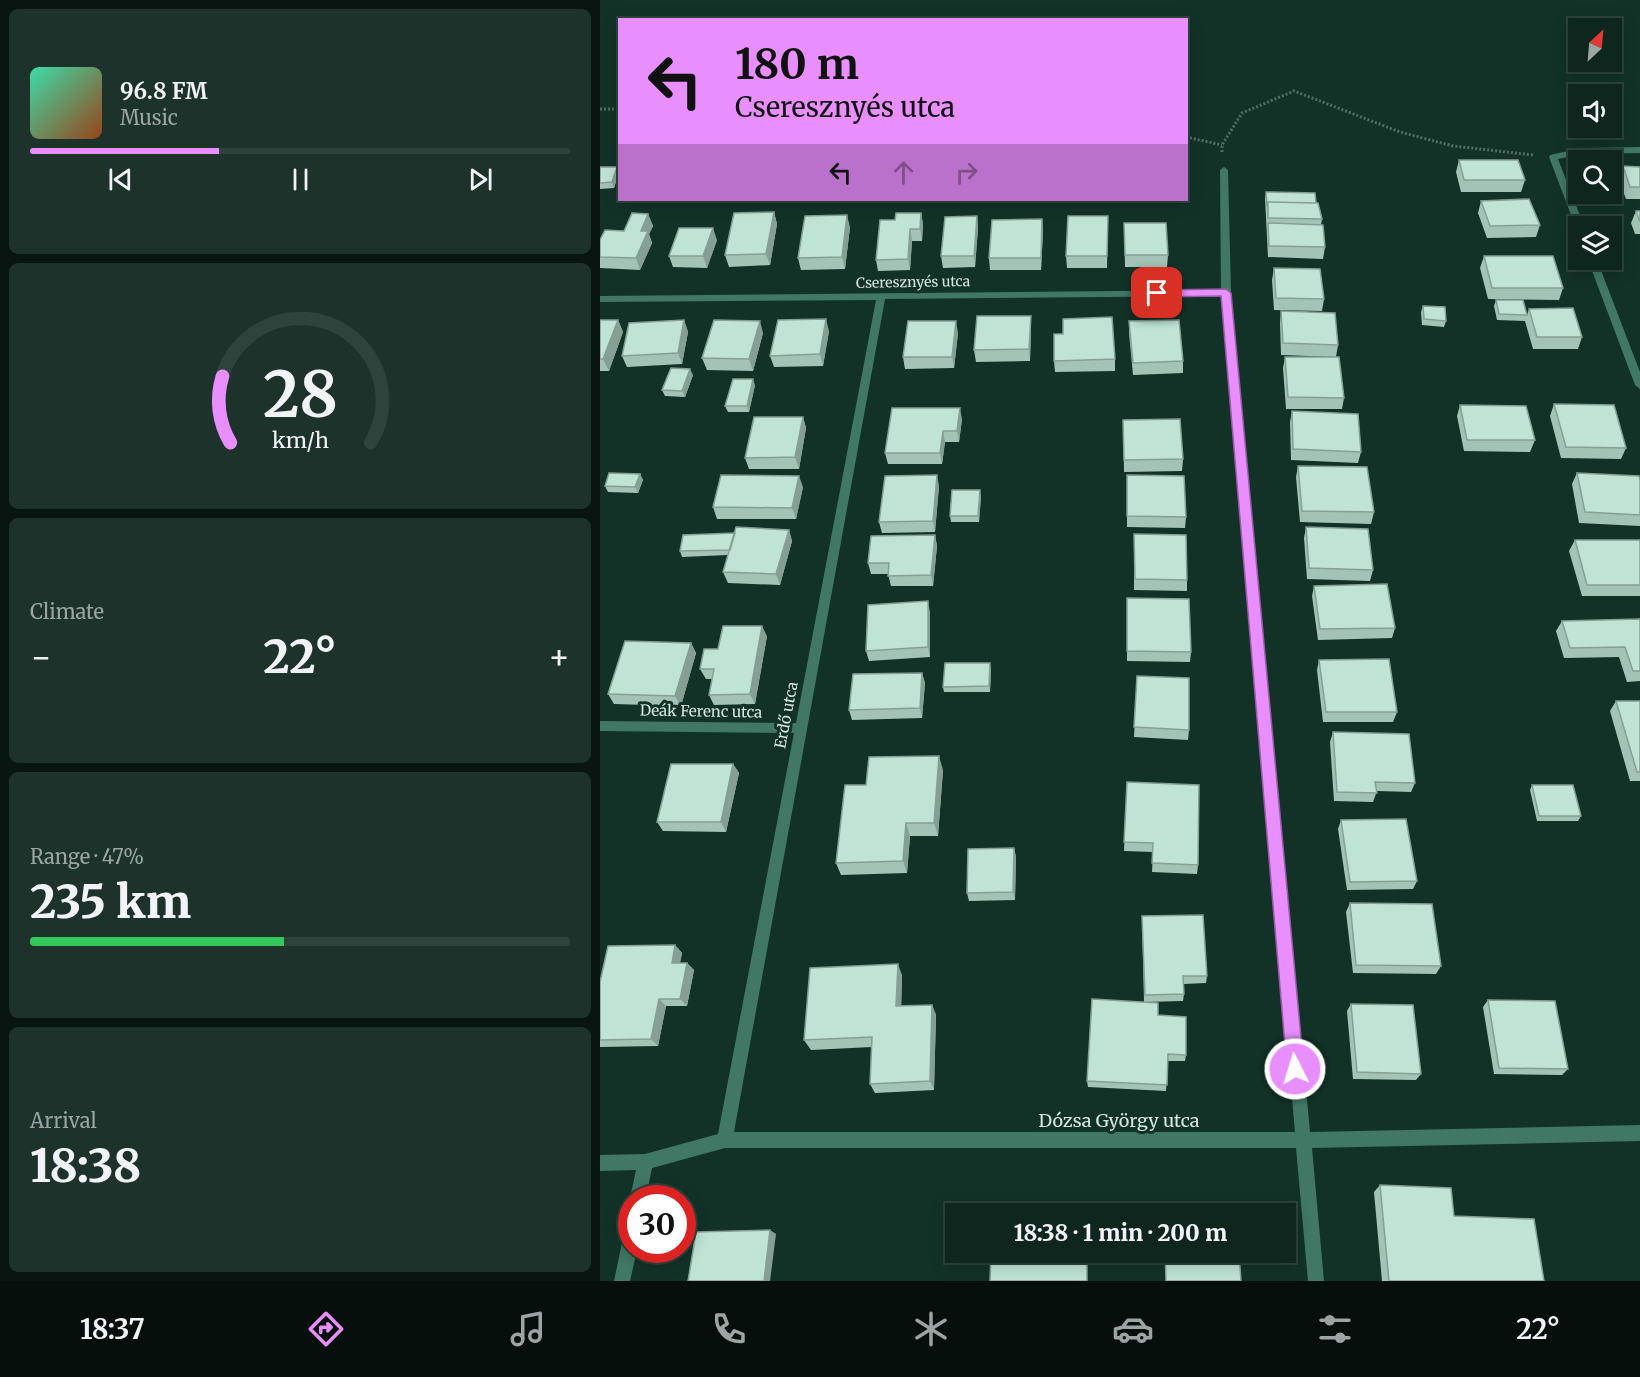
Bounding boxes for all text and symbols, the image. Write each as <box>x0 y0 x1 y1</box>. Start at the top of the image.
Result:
north arrow <box>1568 18 1622 72</box>
map controls <box>1568 18 1622 270</box>
text: 180 m <box>735 38 859 90</box>
icon: left <box>636 42 714 120</box>
text: 96.8 FM <box>120 77 208 105</box>
button: sound <box>1568 84 1622 138</box>
text: Cseresznyés utca <box>735 90 955 124</box>
text: Music <box>120 105 178 130</box>
button: search <box>1568 150 1622 204</box>
icon: left <box>824 156 857 189</box>
icon: ahead <box>887 156 920 189</box>
icon: right <box>950 156 983 189</box>
icon: previous <box>104 163 137 196</box>
icon: pause <box>284 163 317 196</box>
icon: next <box>464 163 497 196</box>
button: layers <box>1568 216 1622 270</box>
pin <box>1131 267 1182 318</box>
street label: Cseresznyés utca <box>856 272 971 292</box>
icon: arrive <box>1140 276 1173 309</box>
text: 28 <box>263 356 337 434</box>
text: km/h <box>272 428 328 455</box>
text: Climate <box>30 599 104 624</box>
text: 22° <box>263 629 337 685</box>
text: − <box>30 637 52 678</box>
text: + <box>548 637 570 678</box>
street label: Erdő utca <box>770 680 802 750</box>
street label: Deák Ferenc utca <box>640 700 762 722</box>
text: Range · 47% <box>30 844 144 869</box>
text: 235 km <box>30 874 191 930</box>
position arrow <box>1263 1037 1327 1101</box>
text: Arrival <box>30 1108 97 1133</box>
street label: Dózsa György utca <box>1039 1109 1200 1132</box>
text: 18:38 <box>30 1138 141 1194</box>
speed limit sign: 30 <box>618 1185 696 1263</box>
text: 18:38 · 1 min · 200 m <box>1014 1219 1227 1247</box>
icon: directions <box>305 1308 347 1350</box>
icon: music <box>507 1308 549 1350</box>
icon: phone <box>708 1308 750 1350</box>
icon: climate <box>910 1308 952 1350</box>
icon: car <box>1112 1308 1154 1350</box>
icon: filters <box>1314 1308 1356 1350</box>
text: 18:37 <box>80 1312 145 1346</box>
text: 22° <box>1516 1312 1560 1346</box>

